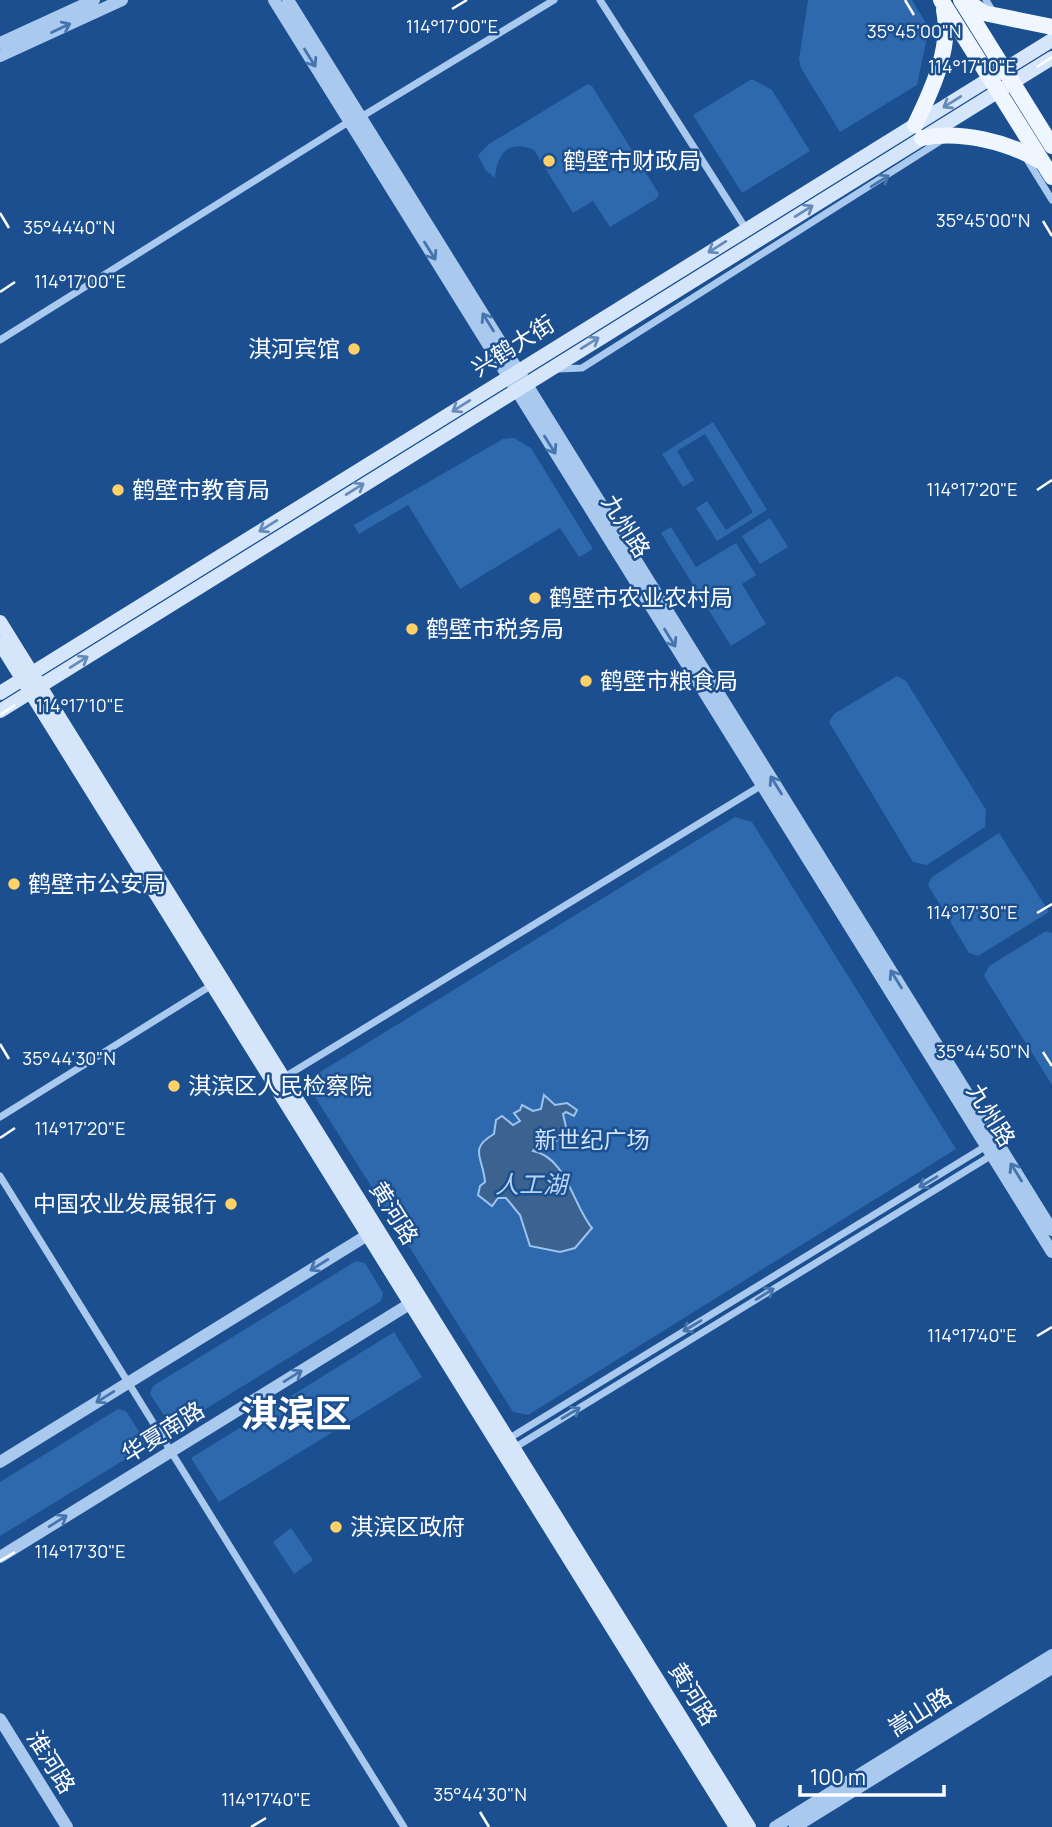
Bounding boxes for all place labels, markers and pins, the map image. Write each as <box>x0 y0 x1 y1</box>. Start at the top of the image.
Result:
place label: 鹤壁市财政局 <box>563 144 701 176</box>
marker: 鹤壁市财政局 <box>541 153 557 169</box>
place label: 淇河宾馆 <box>248 332 340 364</box>
marker: 淇河宾馆 <box>346 341 362 357</box>
place label: 鹤壁市教育局 <box>132 473 270 505</box>
marker: 鹤壁市教育局 <box>110 482 126 498</box>
place label: 鹤壁市农业农村局 <box>549 581 733 613</box>
marker: 鹤壁市农业农村局 <box>527 590 543 606</box>
place label: 鹤壁市税务局 <box>426 612 564 644</box>
marker: 鹤壁市税务局 <box>404 621 420 637</box>
place label: 鹤壁市粮食局 <box>600 664 738 696</box>
marker: 鹤壁市粮食局 <box>578 673 594 689</box>
place label: 鹤壁市公安局 <box>28 867 166 899</box>
marker: 鹤壁市公安局 <box>6 876 22 892</box>
place label: 淇滨区人民检察院 <box>188 1069 372 1101</box>
marker: 淇滨区人民检察院 <box>166 1078 182 1094</box>
place label: 中国农业发展银行 <box>33 1187 217 1219</box>
marker: 中国农业发展银行 <box>223 1196 239 1212</box>
place label: 淇滨区政府 <box>350 1510 465 1542</box>
marker: 淇滨区政府 <box>328 1519 344 1535</box>

